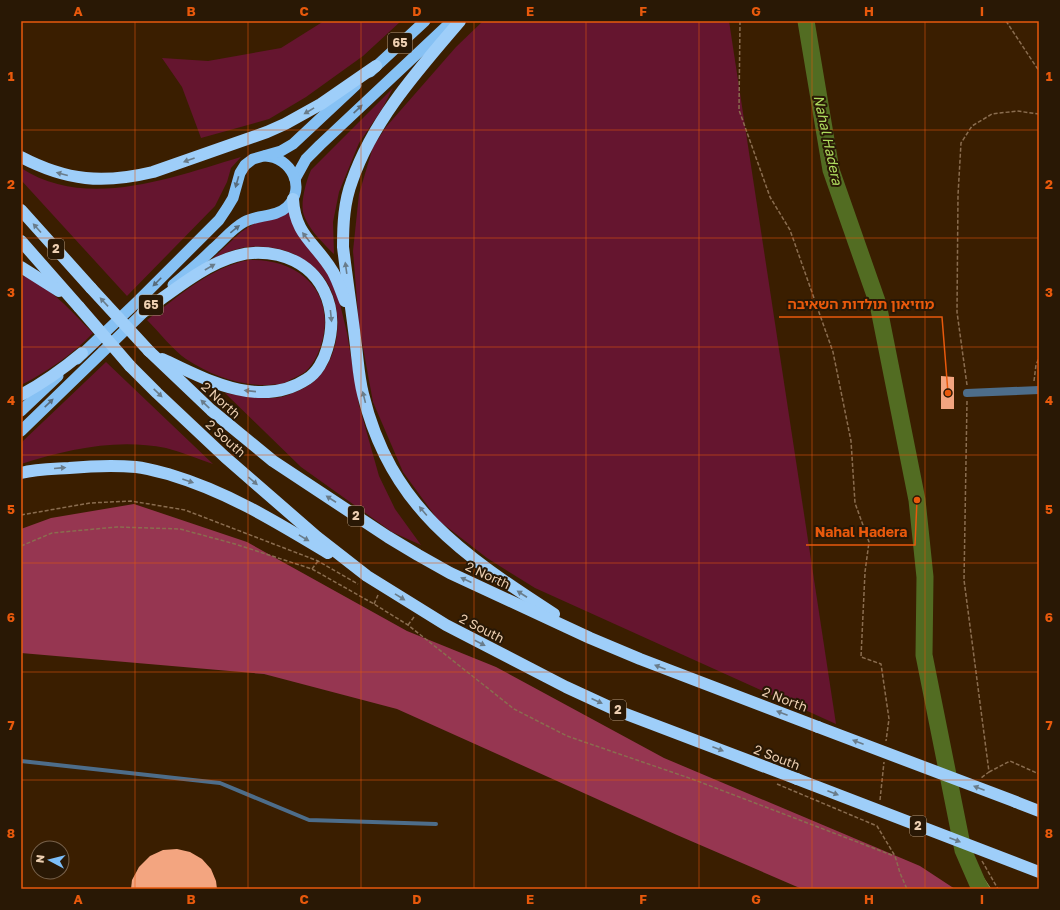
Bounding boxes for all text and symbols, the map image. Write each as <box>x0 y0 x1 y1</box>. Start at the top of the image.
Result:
text: A <box>73 3 83 19</box>
text: B <box>186 3 196 19</box>
text: C <box>299 3 309 19</box>
text: D <box>412 3 422 19</box>
text: E <box>526 3 534 19</box>
text: F <box>639 3 647 19</box>
text: G <box>751 3 761 19</box>
text: H <box>864 3 874 19</box>
text: I <box>980 3 984 19</box>
road number: 65 <box>388 33 412 53</box>
text: 1 <box>8 68 15 84</box>
text: 1 <box>1046 68 1053 84</box>
water label: Nahal Hadera <box>811 93 847 188</box>
one-way arrow <box>353 104 363 114</box>
one-way arrow <box>304 107 314 115</box>
one-way arrow <box>182 158 194 164</box>
one-way arrow <box>56 171 68 177</box>
text: 2 <box>7 176 15 192</box>
text: 2 <box>1045 176 1053 192</box>
one-way arrow <box>234 177 240 189</box>
one-way arrow <box>33 223 42 233</box>
one-way arrow <box>230 224 241 233</box>
one-way arrow <box>302 231 310 242</box>
road number: 2 <box>48 239 64 259</box>
one-way arrow <box>343 262 349 274</box>
one-way arrow <box>204 264 216 271</box>
one-way arrow <box>152 277 162 287</box>
text: 3 <box>7 284 15 300</box>
text: 3 <box>1045 284 1053 300</box>
callout: מוזיאון תולדות השאיבה <box>779 291 942 317</box>
road number: 65 <box>139 295 163 315</box>
text: מוזיאון תולדות השאיבה <box>788 295 935 312</box>
one-way arrow <box>99 297 108 307</box>
one-way arrow <box>328 310 334 323</box>
street label: 2 North <box>198 378 244 422</box>
one-way arrow <box>244 387 256 394</box>
one-way arrow <box>153 388 163 398</box>
one-way arrow <box>361 391 367 403</box>
text: 4 <box>7 392 15 408</box>
text: 4 <box>1045 392 1053 408</box>
one-way arrow <box>44 399 54 408</box>
one-way arrow <box>200 399 210 409</box>
street label: 2 South <box>203 416 249 460</box>
one-way arrow <box>54 465 66 472</box>
one-way arrow <box>248 477 259 486</box>
one-way arrow <box>182 478 194 484</box>
one-way arrow <box>326 495 336 503</box>
text: 5 <box>7 501 15 517</box>
text: 5 <box>1045 501 1053 517</box>
road number: 2 <box>348 506 364 526</box>
one-way arrow <box>418 506 427 517</box>
callout: Nahal Hadera <box>806 519 915 545</box>
text: Nahal Hadera <box>815 523 907 540</box>
one-way arrow <box>298 535 310 542</box>
street label: 2 North <box>463 558 513 592</box>
one-way arrow <box>460 577 472 583</box>
one-way arrow <box>517 590 528 598</box>
one-way arrow <box>395 593 405 601</box>
text: 6 <box>7 609 15 625</box>
text: 6 <box>1045 609 1053 625</box>
street label: 2 South <box>457 610 507 646</box>
one-way arrow <box>475 640 486 646</box>
one-way arrow <box>654 663 666 669</box>
street label: 2 North <box>760 683 810 715</box>
one-way arrow <box>591 698 602 704</box>
road number: 2 <box>610 700 626 720</box>
one-way arrow <box>775 709 787 715</box>
text: 7 <box>7 717 15 733</box>
text: 7 <box>1045 717 1053 733</box>
one-way arrow <box>851 738 863 744</box>
street label: 2 South <box>752 741 802 773</box>
one-way arrow <box>712 746 724 752</box>
one-way arrow <box>973 784 985 790</box>
one-way arrow <box>828 791 840 797</box>
road number: 2 <box>910 816 926 836</box>
text: 8 <box>7 825 15 841</box>
text: 8 <box>1045 825 1053 841</box>
one-way arrow <box>949 837 961 843</box>
north arrow <box>30 840 70 880</box>
text: N <box>33 854 47 864</box>
text: A <box>73 891 83 907</box>
text: B <box>186 891 196 907</box>
text: C <box>299 891 309 907</box>
text: D <box>412 891 422 907</box>
text: E <box>526 891 534 907</box>
text: F <box>639 891 647 907</box>
text: G <box>751 891 761 907</box>
text: H <box>864 891 874 907</box>
text: I <box>980 891 984 907</box>

